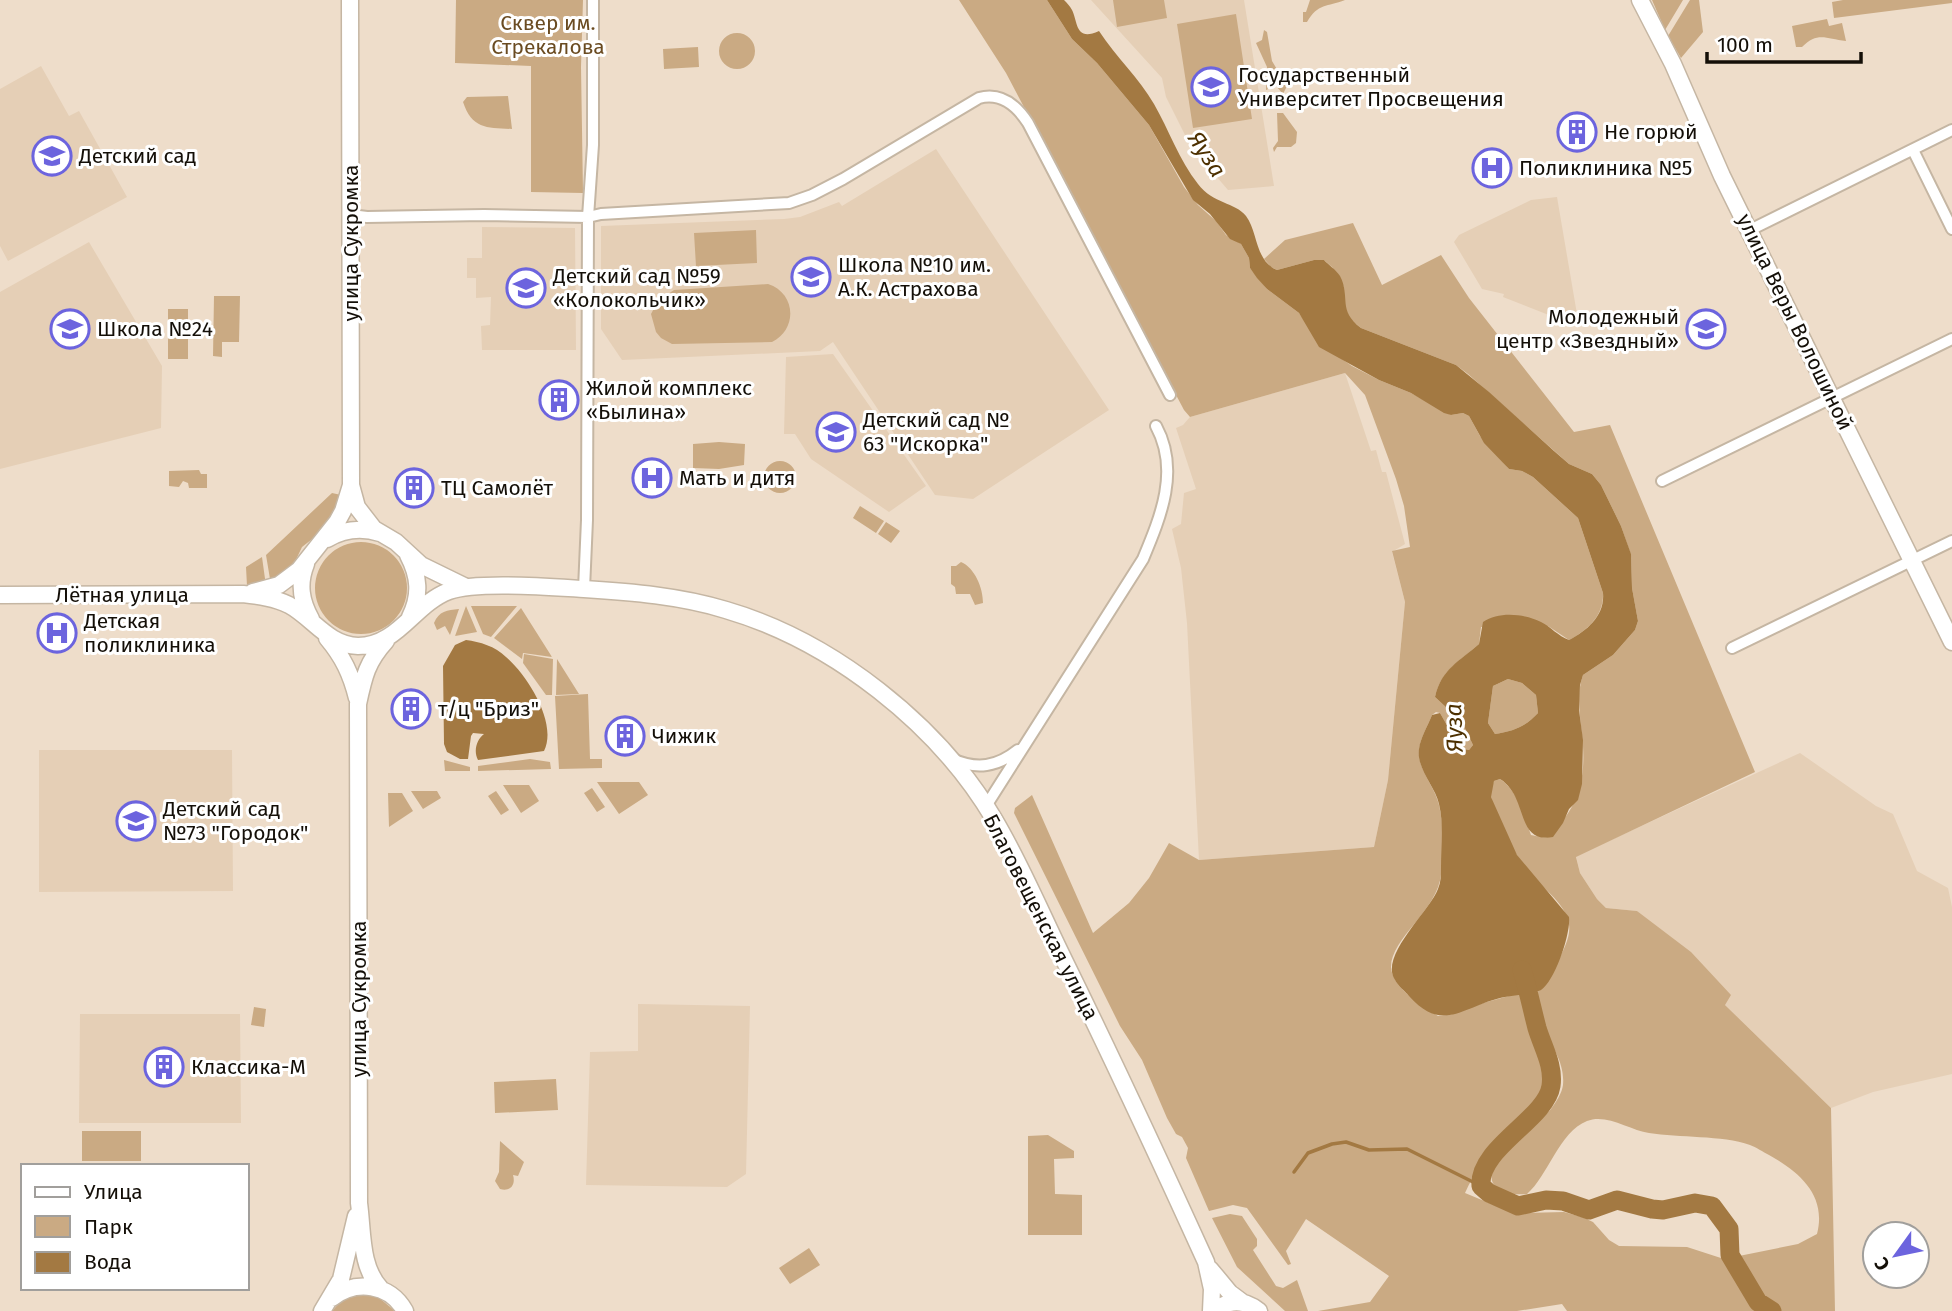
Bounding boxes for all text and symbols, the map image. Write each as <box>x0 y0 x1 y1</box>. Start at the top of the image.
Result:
park label: Сквер им. Стрекалова <box>491 10 605 60</box>
scale bar <box>1707 21 1861 65</box>
text: 100 m <box>1717 32 1773 58</box>
place label: Государственный Университет Просвещения <box>1238 62 1504 112</box>
school or university icon: Государственный Университет Просвещения <box>1190 66 1232 108</box>
building icon: Не горюй <box>1556 111 1598 153</box>
place label: Не горюй <box>1604 119 1698 145</box>
water label: Яуза <box>1181 125 1232 182</box>
school or university icon: Детский сад <box>31 135 73 177</box>
place label: Детский сад <box>78 143 196 169</box>
hospital icon: Поликлиника №5 <box>1471 147 1513 189</box>
place label: Поликлиника №5 <box>1519 155 1692 181</box>
street label: улица Сукромка <box>338 165 364 321</box>
street label: улица Веры Волошиной <box>1731 210 1859 434</box>
place label: Школа №10 им. А.К. Астрахова <box>838 252 991 302</box>
school or university icon: Школа №10 им. А.К. Астрахова <box>790 256 832 298</box>
place label: Детский сад №59 «Колокольчик» <box>552 263 721 313</box>
school or university icon: Детский сад №59 «Колокольчик» <box>505 267 547 309</box>
place label: Молодежный центр «Звездный» <box>1496 304 1679 354</box>
school or university icon: Школа №24 <box>49 308 91 350</box>
school or university icon: Молодежный центр «Звездный» <box>1685 308 1727 350</box>
place label: Школа №24 <box>97 316 213 342</box>
place label: Жилой комплекс «Былина» <box>586 375 752 425</box>
building icon: Жилой комплекс «Былина» <box>538 379 580 421</box>
place label: Детский сад № 63 "Искорка" <box>862 407 1010 457</box>
school or university icon: Детский сад № 63 "Искорка" <box>815 411 857 453</box>
hospital icon: Мать и дитя <box>631 457 673 499</box>
place label: Мать и дитя <box>679 465 795 491</box>
building icon: ТЦ Самолёт <box>393 467 435 509</box>
place label: ТЦ Самолёт <box>441 475 554 501</box>
street label: Лётная улица <box>55 582 189 608</box>
place label: Детская поликлиника <box>83 608 216 658</box>
hospital icon: Детская поликлиника <box>36 612 78 654</box>
building icon: т/ц "Бриз" <box>390 688 432 730</box>
place label: т/ц "Бриз" <box>438 696 539 722</box>
water label: Яуза <box>1439 703 1469 754</box>
building icon: Чижик <box>604 715 646 757</box>
place label: Чижик <box>652 723 716 749</box>
place label: Детский сад №73 "Городок" <box>162 796 308 846</box>
school or university icon: Детский сад №73 "Городок" <box>115 800 157 842</box>
street label: Благовещенская улица <box>978 810 1104 1024</box>
street label: улица Сукромка <box>346 921 372 1077</box>
building icon: Классика-М <box>143 1046 185 1088</box>
place label: Классика-М <box>191 1054 306 1080</box>
legend <box>21 1164 248 1290</box>
text: Улица <box>84 1179 143 1205</box>
text: Парк <box>84 1214 133 1240</box>
north arrow <box>1861 1220 1931 1290</box>
text: Вода <box>84 1249 132 1275</box>
text: С <box>1870 1253 1895 1275</box>

